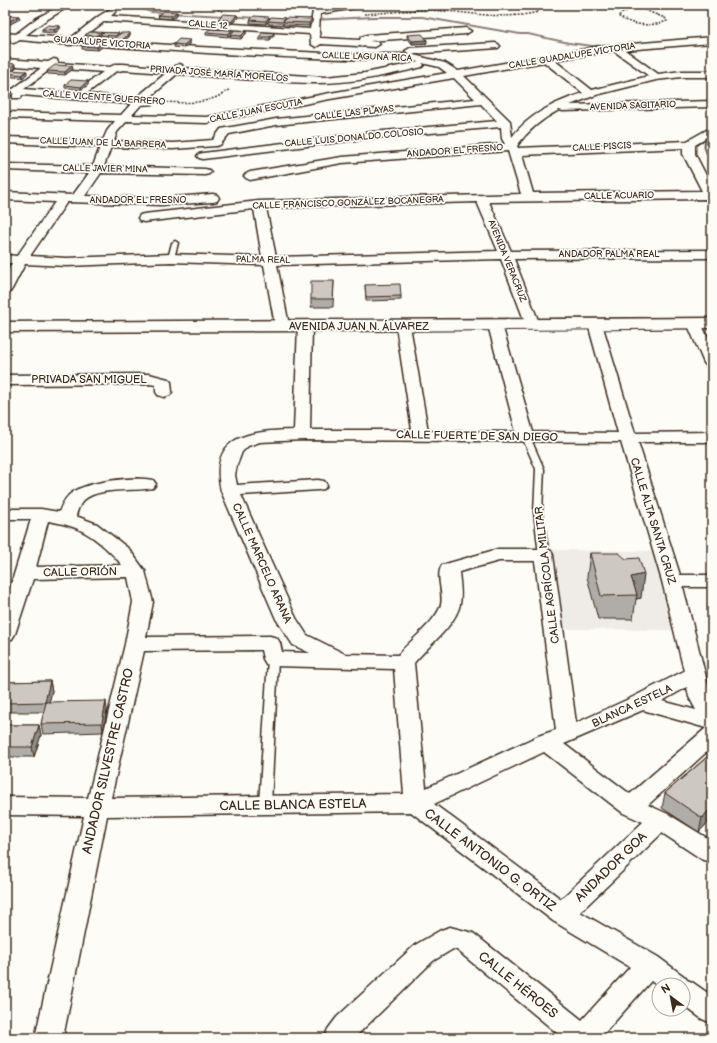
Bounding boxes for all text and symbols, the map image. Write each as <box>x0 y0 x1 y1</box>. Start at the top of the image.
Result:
street label: CALLE 12 <box>188 18 229 32</box>
street label: GUADALUPE VICTORIA <box>53 34 151 52</box>
street label: CALLE GUADALUPE VICTORIA <box>508 41 636 71</box>
street label: CALLE LAGUNA RICA <box>322 50 413 64</box>
street label: PRIVADA JOSÉ MARÍA MORELOS <box>149 63 289 84</box>
street label: CALLE VICENTE GUERRERO <box>42 88 166 108</box>
street label: CALLE JUAN ESCUTIA <box>209 97 304 125</box>
street label: AVENIDA SAGITARIO <box>590 99 676 113</box>
street label: CALLE LAS PLAYAS <box>314 103 395 123</box>
street label: CALLE LUIS DONALDO COLOSIO <box>284 126 424 150</box>
street label: CALLE JUAN DE LA BARRERA <box>40 135 167 151</box>
street label: CALLE PISCIS <box>572 140 632 154</box>
street label: ANDADOR EL FRESNO <box>406 142 504 160</box>
street label: CALLE JAVIER MINA <box>62 163 148 175</box>
street label: CALLE ACUARIO <box>584 190 654 202</box>
street label: CALLE FRANCISCO GONZÁLEZ BOCANEGRA <box>252 193 444 212</box>
street label: ANDADOR EL FRESNO <box>90 195 186 206</box>
street label: AVENIDA VERACRUZ <box>485 218 529 304</box>
street label: ANDADOR PALMA REAL <box>559 249 660 260</box>
street label: PALMA REAL <box>236 254 291 266</box>
street label: AVENIDA JUAN N. ÁLVAREZ <box>289 319 429 333</box>
street label: PRIVADA SAN MIGUEL <box>31 373 147 386</box>
street label: CALLE FUERTE DE SAN DIEGO <box>396 428 558 444</box>
street label: CALLE ALTA SANTA CRUZ <box>628 456 679 586</box>
street label: CALLE MARCELO ARANA <box>230 501 295 625</box>
street label: CALLE AGRÍCOLA MILITAR <box>531 505 562 644</box>
street label: CALLE ORIÓN <box>43 564 117 579</box>
street label: ANDADOR SILVESTRE CASTRO <box>79 667 137 855</box>
street label: BLANCA ESTELA <box>590 682 674 730</box>
street label: CALLE BLANCA ESTELA <box>219 796 367 814</box>
street label: CALLE ANTONIO G. ORTIZ <box>421 805 559 915</box>
street label: ANDADOR GOA <box>572 829 650 905</box>
street label: CALLE HÉROES <box>475 948 561 1022</box>
north arrow <box>651 977 691 1017</box>
text: N <box>659 981 673 997</box>

